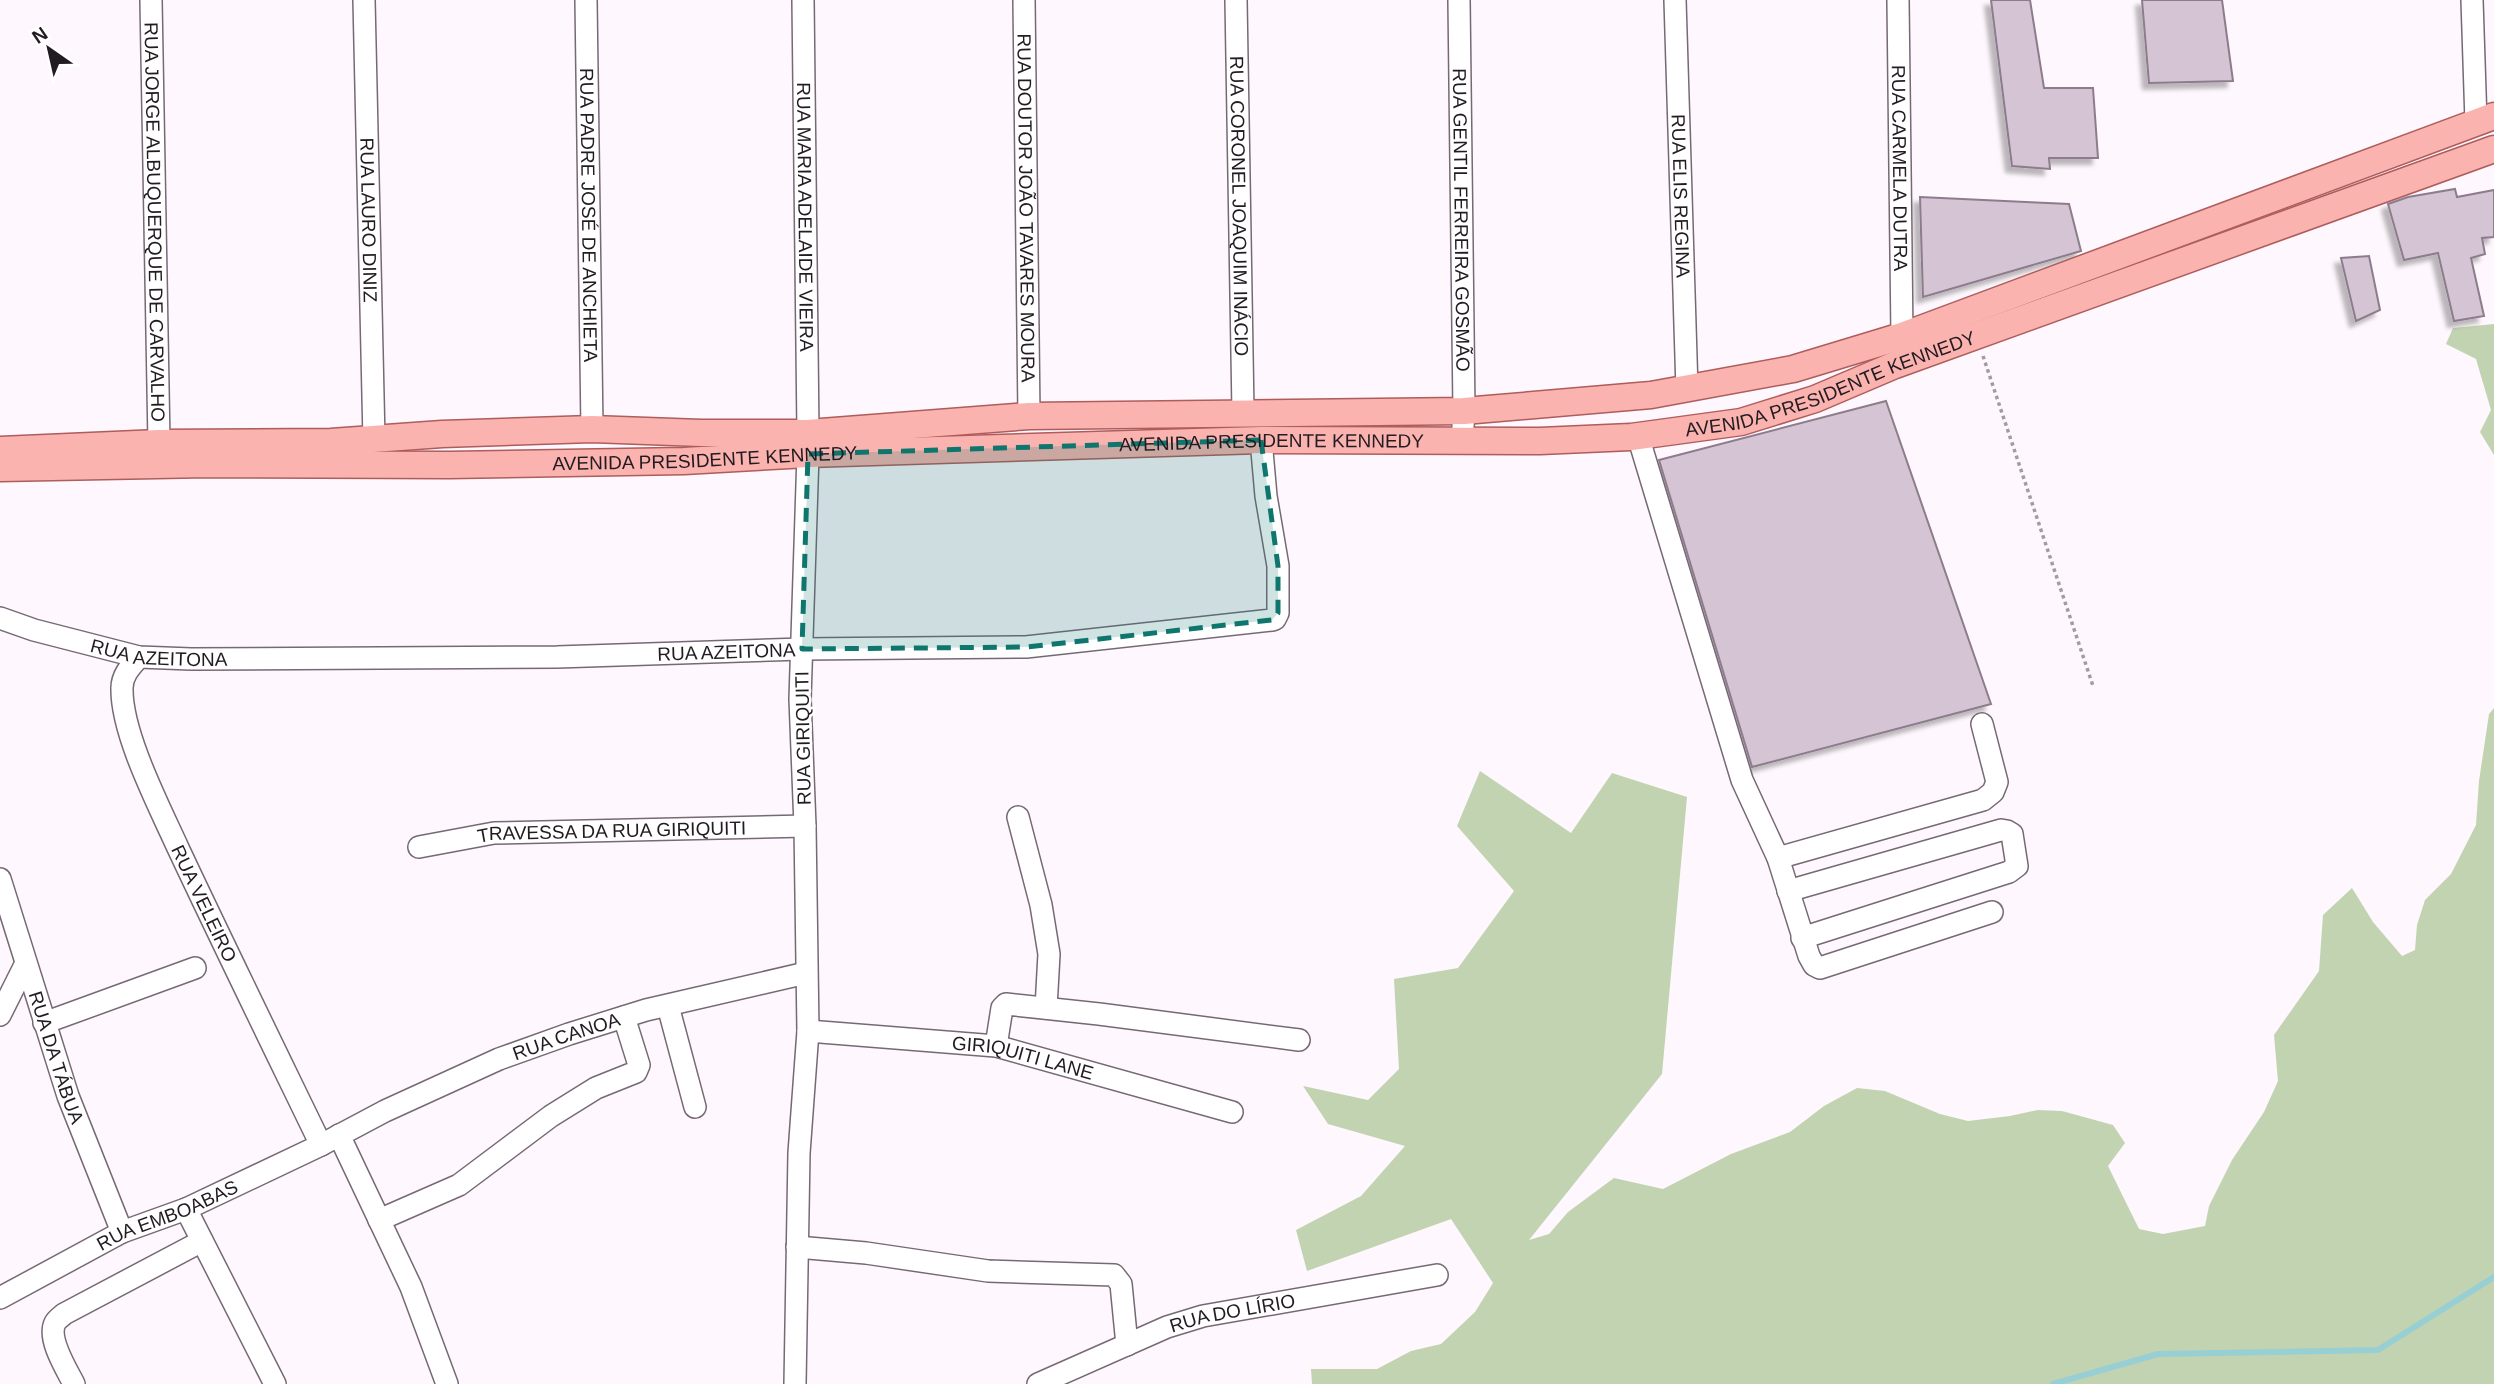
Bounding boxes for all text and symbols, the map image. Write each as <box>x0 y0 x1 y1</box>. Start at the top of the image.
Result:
north arrow <box>14 14 84 84</box>
street label: RUA JORGE ALBUQUERQUE DE CARVALHO <box>141 22 169 422</box>
text: N <box>28 23 51 48</box>
street label: RUA DOUTOR JOÃO TAVARES MOURA <box>1014 33 1039 383</box>
street label: RUA CORONEL JOAQUIM INÁCIO <box>1226 56 1253 356</box>
street label: RUA CARMELA DUTRA <box>1888 65 1912 271</box>
street label: RUA PADRE JOSÉ DE ANCHIETA <box>576 68 602 362</box>
street label: RUA GENTIL FERREIRA GOSMÃO <box>1449 68 1474 372</box>
street label: RUA MARIA ADELAIDE VIEIRA <box>793 82 818 352</box>
street label: RUA ELIS REGINA <box>1668 114 1694 278</box>
street label: RUA LAURO DINIZ <box>357 137 381 303</box>
street label: AVENIDA PRESIDENTE KENNEDY <box>1684 326 1978 440</box>
street label: AVENIDA PRESIDENTE KENNEDY <box>1119 429 1424 455</box>
street label: AVENIDA PRESIDENTE KENNEDY <box>552 442 858 474</box>
street label: RUA AZEITONA <box>88 635 228 670</box>
street label: RUA AZEITONA <box>657 639 796 664</box>
street label: RUA GIRIQUITI <box>791 671 815 805</box>
street label: TRAVESSA DA RUA GIRIQUITI <box>476 817 746 846</box>
street label: RUA VELEIRO <box>168 841 241 965</box>
street label: RUA DA TÁBUA <box>25 988 88 1127</box>
street label: RUA CANOA <box>510 1008 623 1064</box>
street label: GIRIQUITI LANE <box>951 1032 1096 1083</box>
street label: RUA EMBOABAS <box>93 1176 241 1254</box>
street label: RUA DO LÍRIO <box>1167 1290 1297 1336</box>

